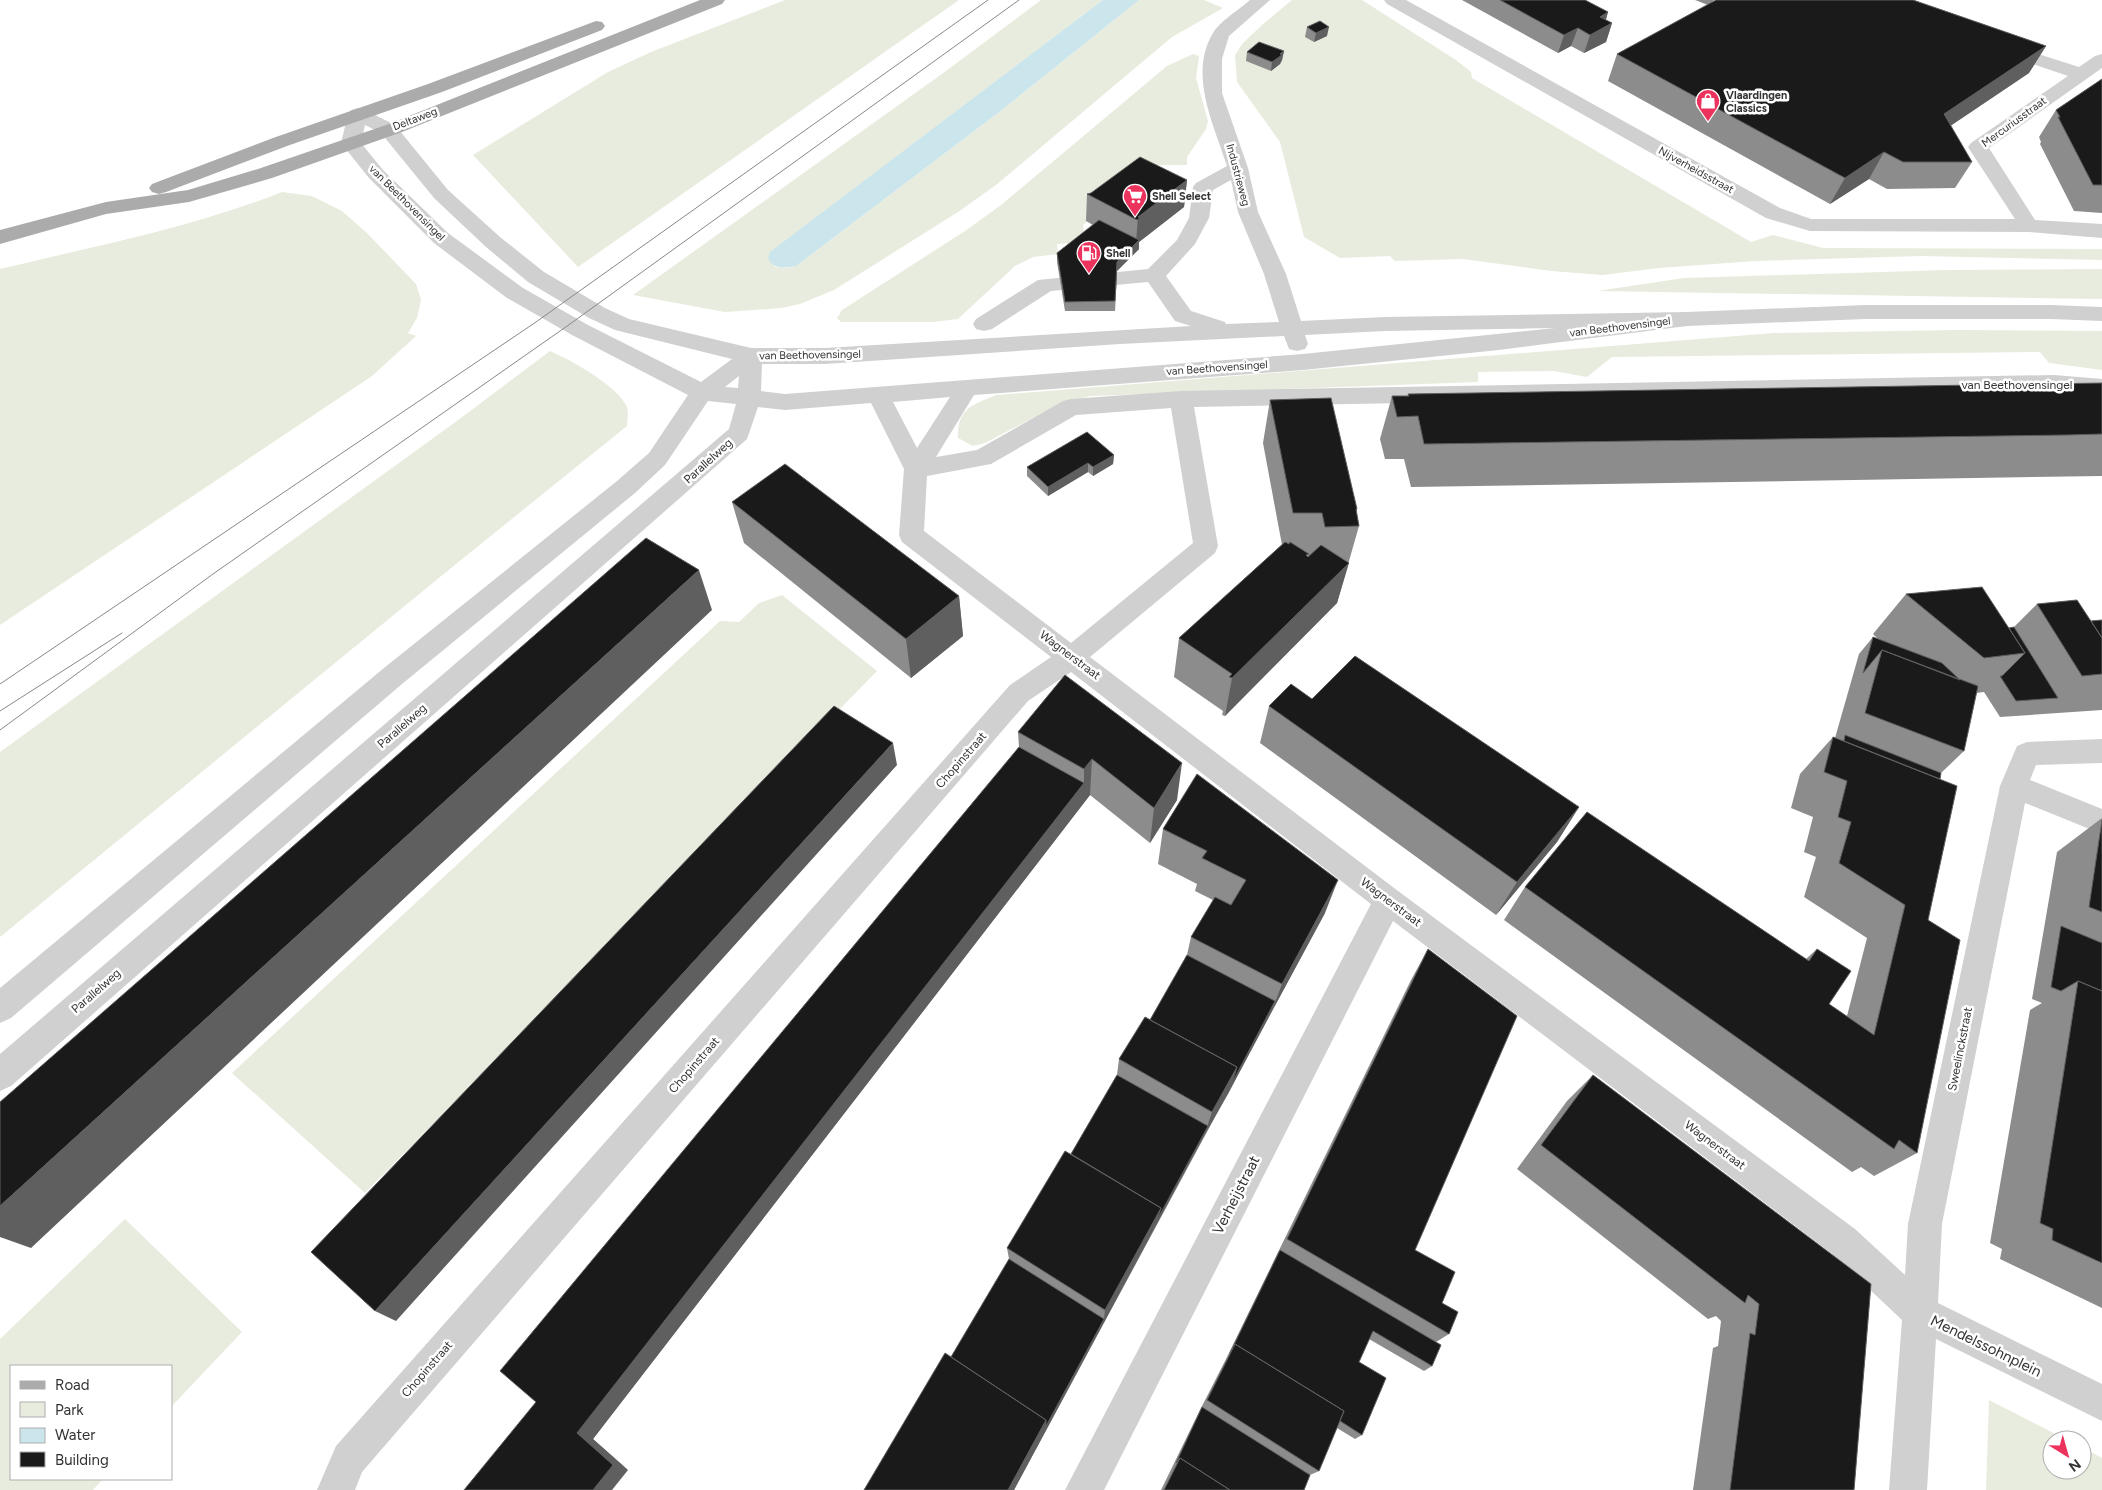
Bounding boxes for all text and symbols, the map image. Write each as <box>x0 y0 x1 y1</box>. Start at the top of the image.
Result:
shop icon: Vlaardingen Classics <box>1695 88 1721 122</box>
place label: Vlaardingen Classics <box>1726 89 1787 115</box>
street label: Mercuriusstraat <box>1979 94 2049 150</box>
street label: Deltaweg <box>391 105 439 133</box>
street label: Industrieweg <box>1223 142 1253 208</box>
street label: Nijverheidsstraat <box>1656 144 1736 196</box>
street label: van Beethovensingel <box>366 162 448 244</box>
supermarket icon: Shell Select <box>1122 183 1148 217</box>
place label: Shell Select <box>1152 190 1212 203</box>
fuel station icon: Shell <box>1076 240 1102 274</box>
place label: Shell <box>1106 247 1131 260</box>
street label: van Beethovensingel <box>1569 314 1671 340</box>
street label: van Beethovensingel <box>759 348 861 362</box>
street label: van Beethovensingel <box>1166 358 1268 378</box>
street label: van Beethovensingel <box>1961 378 2073 392</box>
street label: Parallelweg <box>681 436 735 486</box>
street label: Wagnerstraat <box>1037 628 1104 683</box>
street label: Parallelweg <box>375 701 429 751</box>
street label: Chopinstraat <box>933 729 989 791</box>
street label: Wagnerstraat <box>1358 875 1425 930</box>
street label: Parallelweg <box>69 966 123 1016</box>
street label: Sweelinckstraat <box>1945 1005 1975 1092</box>
street label: Chopinstraat <box>666 1034 722 1096</box>
street label: Wagnerstraat <box>1682 1118 1749 1173</box>
street label: Verheijstraat <box>1208 1152 1264 1237</box>
street label: Mendelssohnplein <box>1928 1311 2044 1381</box>
street label: Chopinstraat <box>399 1338 455 1400</box>
legend <box>10 1365 172 1480</box>
text: Road <box>55 1376 90 1394</box>
text: Park <box>55 1401 84 1419</box>
text: Water <box>55 1426 95 1444</box>
north arrow <box>2042 1430 2092 1480</box>
text: Building <box>55 1451 109 1469</box>
text: N <box>2065 1455 2084 1475</box>

